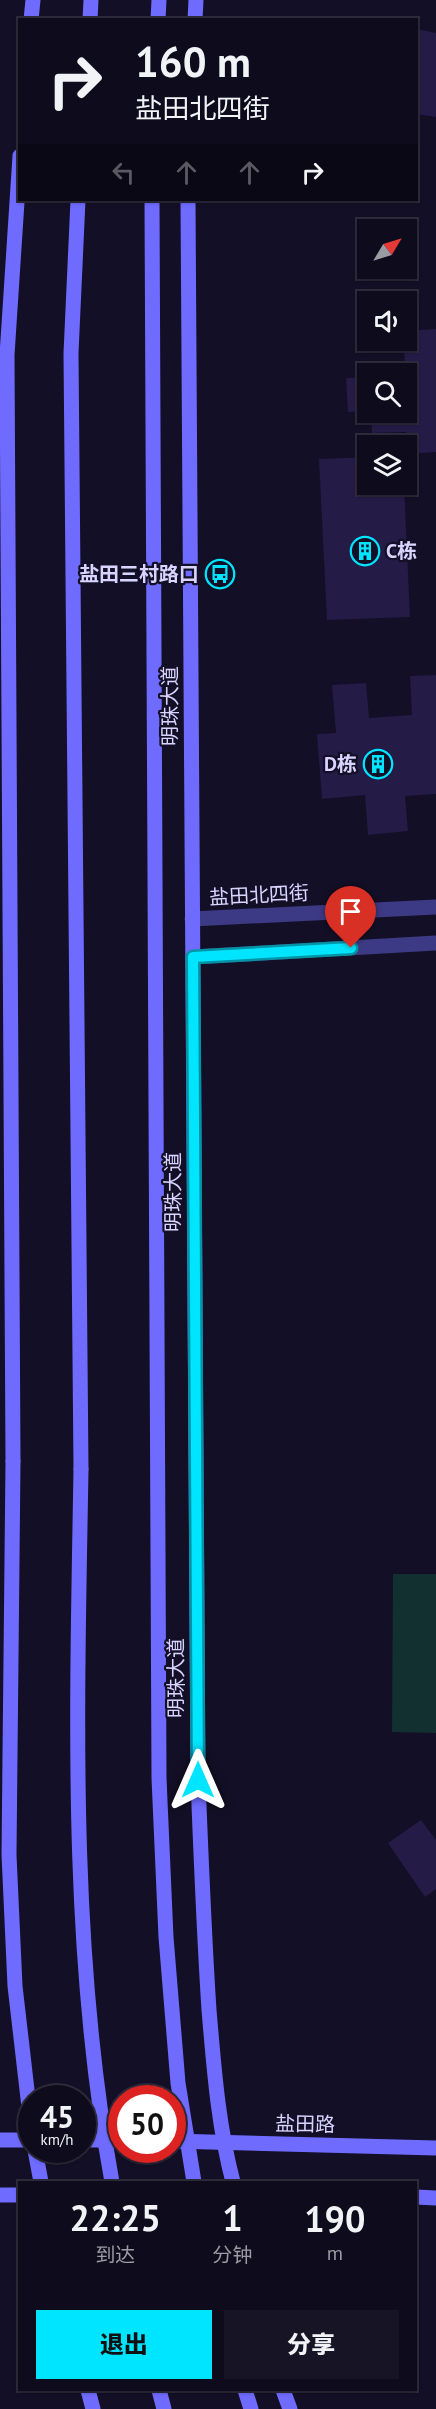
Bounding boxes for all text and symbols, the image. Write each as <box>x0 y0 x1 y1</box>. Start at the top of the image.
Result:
text: 160 m <box>135 34 251 89</box>
icon: right <box>36 42 114 120</box>
text: 盐田北四街 <box>135 91 270 125</box>
icon: left <box>107 156 140 189</box>
icon: ahead <box>170 156 203 189</box>
icon: ahead <box>233 156 266 189</box>
icon: right <box>296 156 329 189</box>
north arrow <box>357 219 417 279</box>
map controls <box>357 219 417 495</box>
button: sound <box>357 291 417 351</box>
button: search <box>357 363 417 423</box>
button: layers <box>357 435 417 495</box>
building icon: C栋 <box>349 535 381 567</box>
place label: C栋 <box>386 538 417 564</box>
bus stop icon: 盐田三村路口 <box>204 558 236 590</box>
place label: 盐田三村路口 <box>79 561 199 587</box>
street label: 明珠大道 <box>157 666 183 746</box>
building icon: D栋 <box>362 748 394 780</box>
place label: D栋 <box>324 751 357 777</box>
street label: 盐田北四街 <box>208 879 310 911</box>
pin <box>325 886 376 948</box>
icon: arrive <box>334 895 367 928</box>
street label: 明珠大道 <box>160 1152 186 1232</box>
street label: 明珠大道 <box>163 1638 189 1718</box>
position arrow <box>166 1748 230 1812</box>
speed limit sign: 50 <box>108 2085 186 2163</box>
text: 45 <box>40 2097 74 2136</box>
street label: 盐田路 <box>275 2110 335 2138</box>
text: km/h <box>41 2130 73 2149</box>
text: 22:25 <box>70 2194 161 2241</box>
text: 1 <box>222 2194 243 2241</box>
text: 190 <box>304 2195 365 2242</box>
text: m <box>327 2240 343 2266</box>
text: 到达 <box>95 2242 135 2268</box>
text: 分钟 <box>213 2242 253 2268</box>
button: 退出 <box>36 2310 212 2379</box>
button: 分享 <box>224 2310 399 2379</box>

